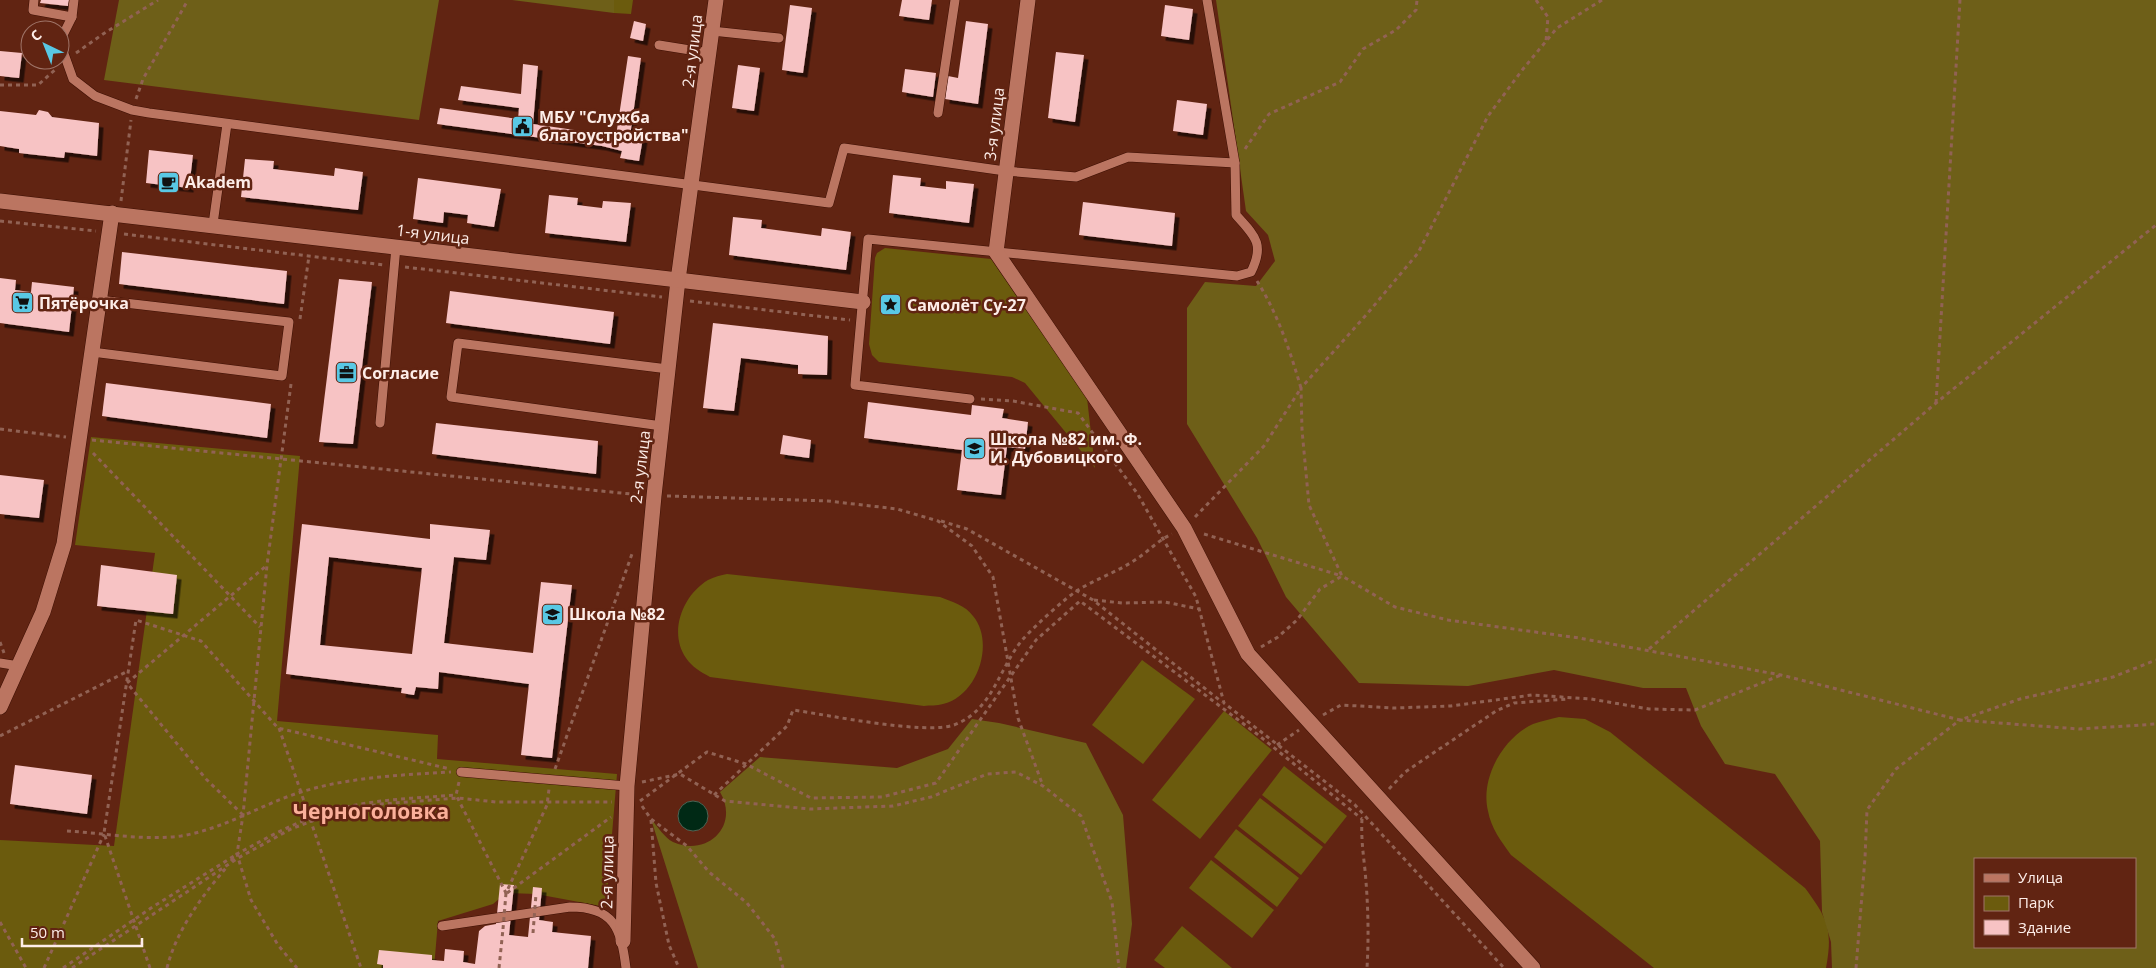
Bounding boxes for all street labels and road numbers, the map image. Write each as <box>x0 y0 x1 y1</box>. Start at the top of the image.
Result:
street label: 2-я улица <box>677 13 707 89</box>
street label: 3-я улица <box>979 86 1009 162</box>
street label: 1-я улица <box>395 219 471 249</box>
street label: 2-я улица <box>625 429 655 505</box>
street label: 2-я улица <box>595 835 619 909</box>

